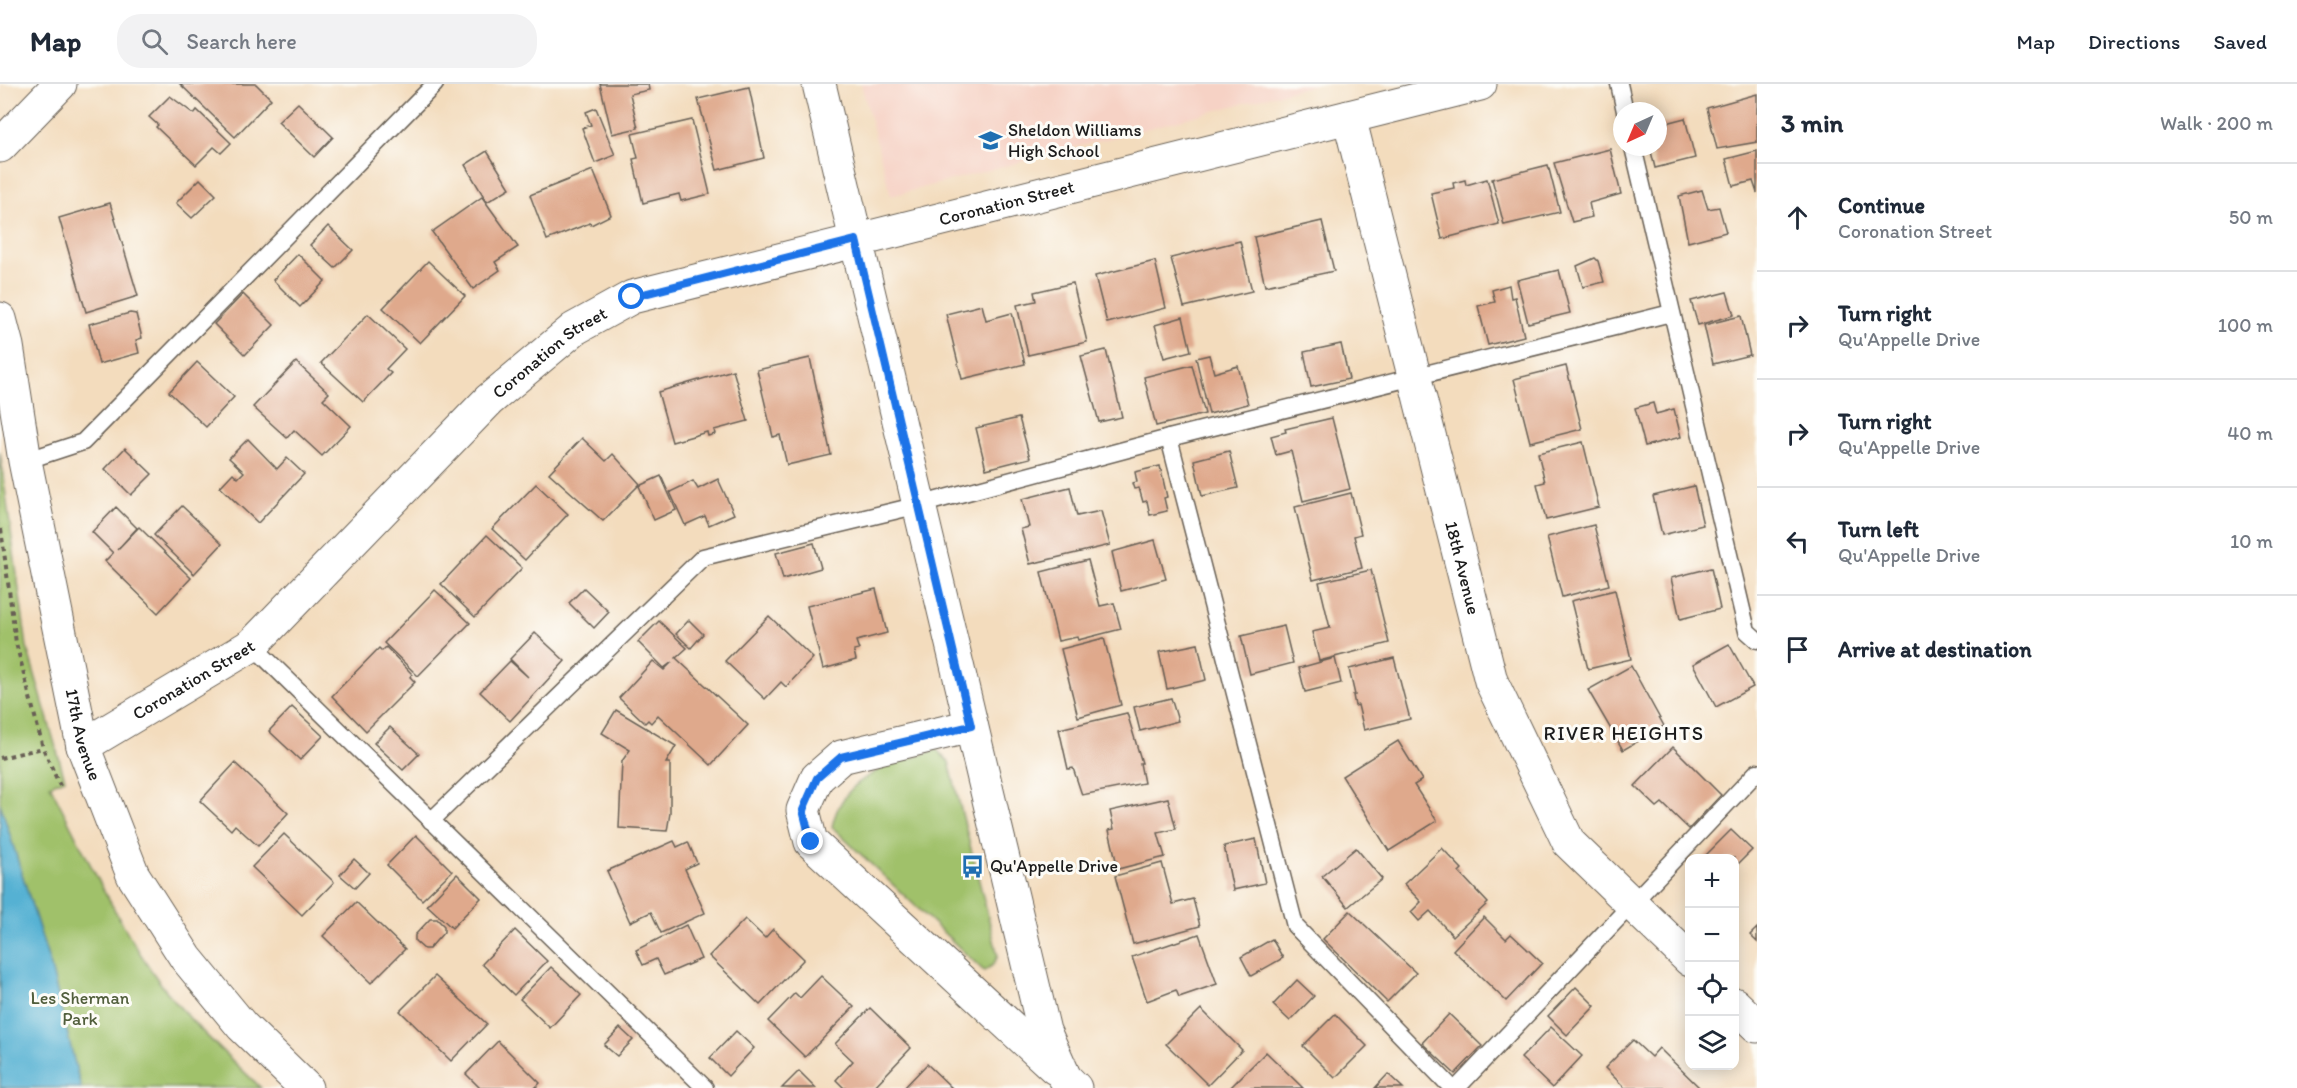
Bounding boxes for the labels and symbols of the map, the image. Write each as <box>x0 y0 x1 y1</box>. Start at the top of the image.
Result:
north arrow <box>1613 102 1667 156</box>
place label: Sheldon Williams High School <box>1008 119 1141 162</box>
school or university icon: Sheldon Williams High School <box>977 127 1003 153</box>
street label: Coronation Street <box>937 175 1077 230</box>
route start <box>618 283 644 309</box>
street label: Coronation Street <box>488 302 611 403</box>
street label: 18th Avenue <box>1440 519 1485 617</box>
street label: Coronation Street <box>128 635 259 725</box>
street label: 17th Avenue <box>61 687 106 784</box>
district label: RIVER HEIGHTS <box>1544 721 1704 745</box>
route end <box>797 828 823 854</box>
bus stop icon: Qu'Appelle Drive <box>959 853 985 879</box>
place label: Qu'Appelle Drive <box>990 855 1118 877</box>
park label: Les Sherman Park <box>31 987 130 1030</box>

